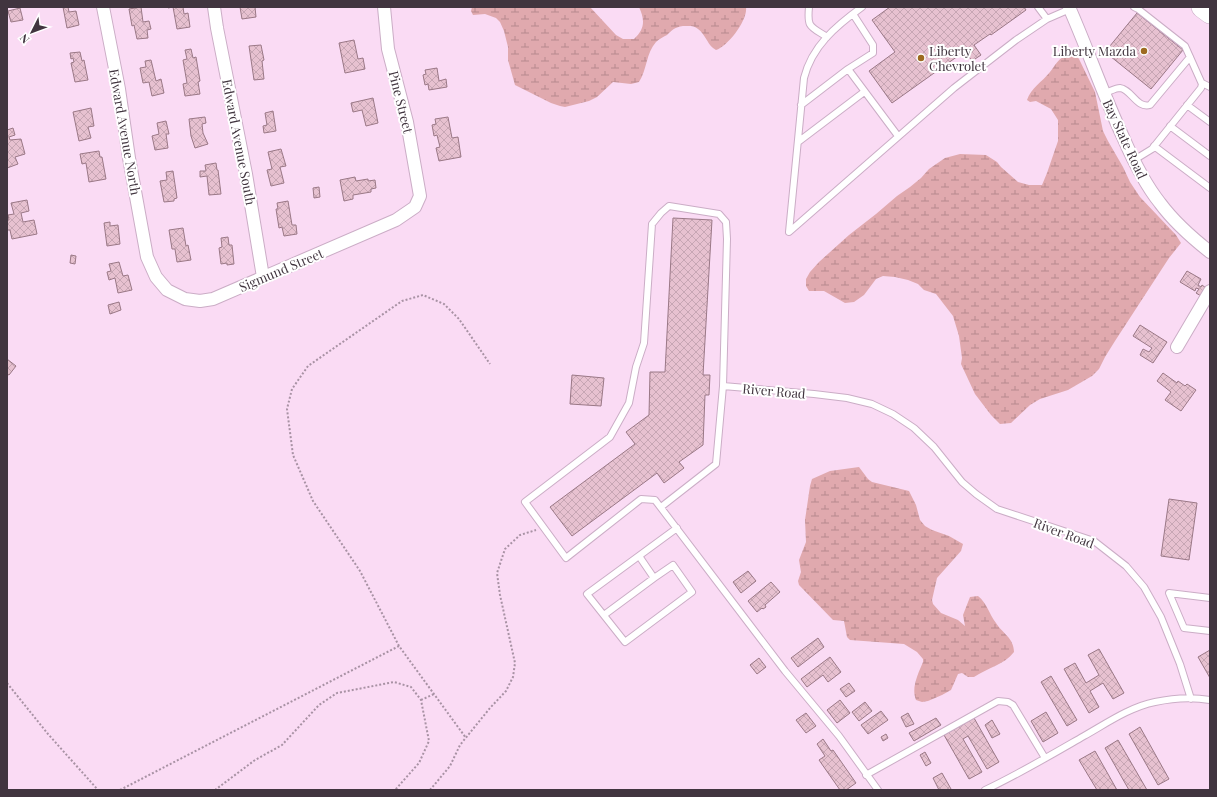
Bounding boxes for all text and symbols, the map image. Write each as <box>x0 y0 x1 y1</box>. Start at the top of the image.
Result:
north arrow <box>12 12 52 52</box>
text: N <box>16 31 32 47</box>
place label: Liberty Chevrolet <box>929 42 986 74</box>
place label: Liberty Mazda <box>1053 42 1137 59</box>
marker: Liberty Mazda <box>1139 46 1149 56</box>
marker: Liberty Chevrolet <box>916 53 926 63</box>
street label: Edward Avenue North <box>106 67 145 197</box>
street label: Pine Street <box>386 69 418 135</box>
street label: Edward Avenue South <box>219 78 260 207</box>
street label: Bay State Road <box>1100 96 1152 182</box>
street label: Sigmund Street <box>236 244 326 295</box>
street label: River Road <box>742 379 807 402</box>
street label: River Road <box>1031 514 1097 552</box>

